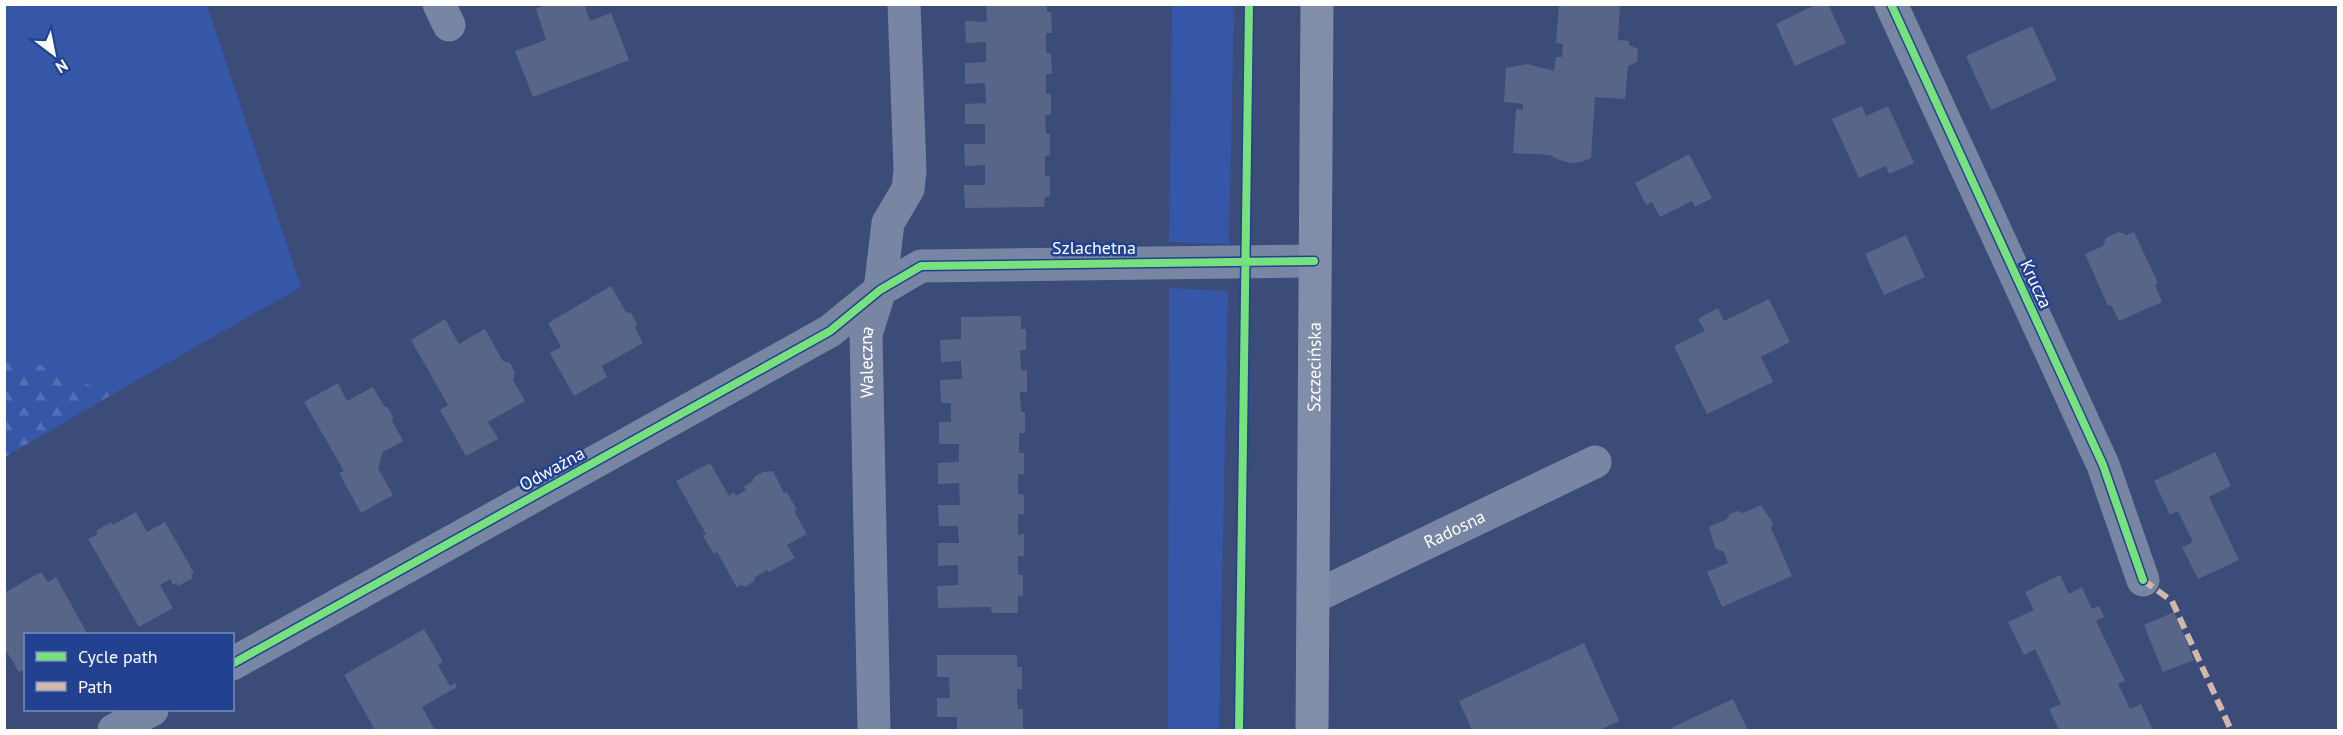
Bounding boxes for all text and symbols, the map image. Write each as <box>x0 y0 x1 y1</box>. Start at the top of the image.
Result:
north arrow <box>24 24 84 84</box>
text: N <box>52 55 72 78</box>
street label: Szlachetna <box>1052 236 1136 259</box>
street label: Krucza <box>2015 256 2058 312</box>
street label: Szczecińska <box>1302 322 1326 412</box>
street label: Waleczna <box>854 323 879 398</box>
street label: Odważna <box>515 441 588 496</box>
street label: Radosna <box>1420 505 1489 553</box>
legend <box>24 633 234 711</box>
text: Cycle path <box>78 645 158 668</box>
text: Path <box>78 675 112 698</box>

